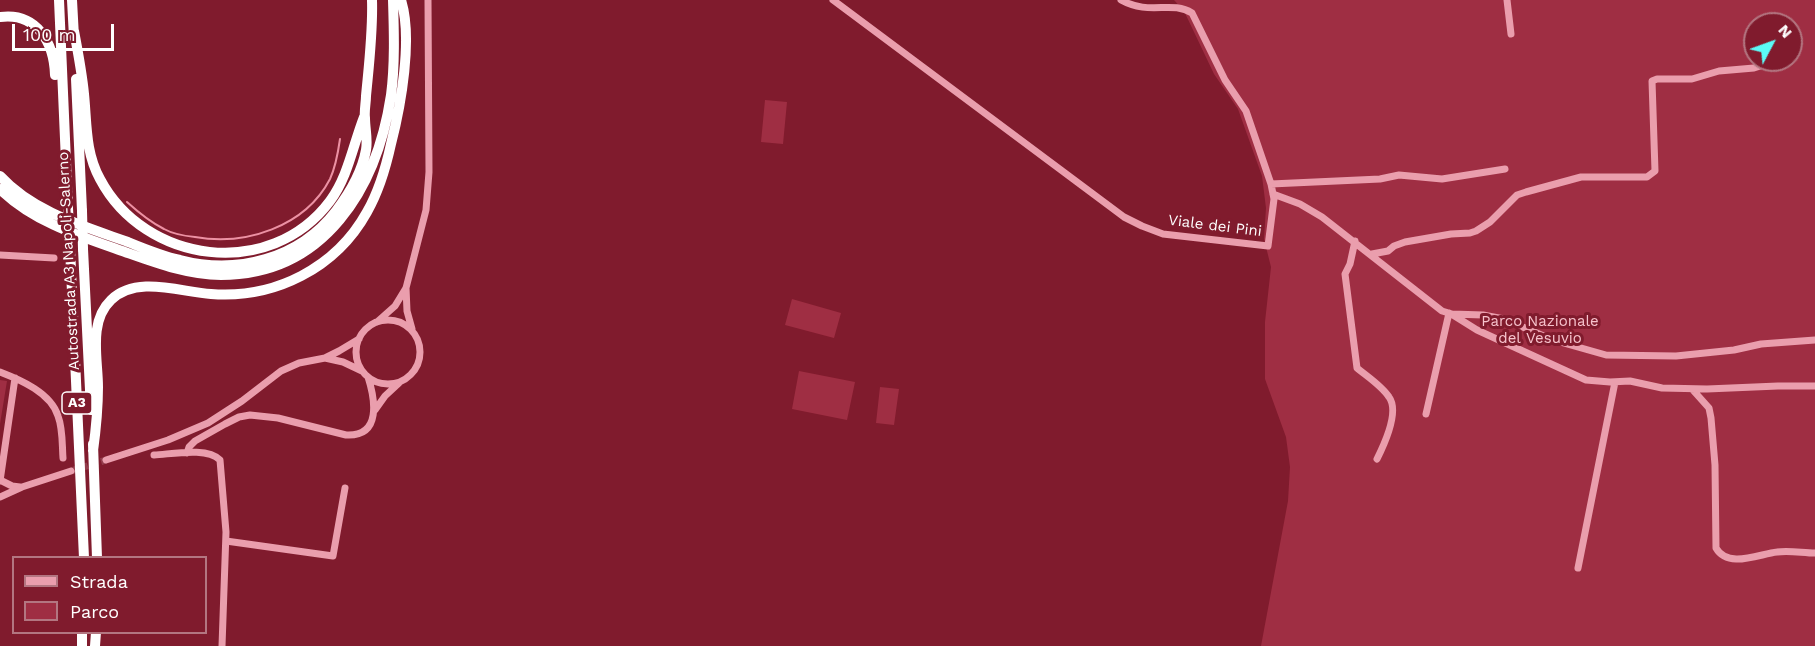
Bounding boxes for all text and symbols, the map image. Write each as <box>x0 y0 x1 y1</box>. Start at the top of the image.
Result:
scale bar <box>15 12 117 50</box>
north arrow <box>1743 12 1803 72</box>
text: N <box>1774 20 1797 42</box>
text: 100 m <box>23 24 76 45</box>
street label: Autostrada A3 Napoli-Salerno <box>54 151 84 371</box>
street label: Viale dei Pini <box>1167 211 1263 241</box>
park label: Parco Nazionale del Vesuvio <box>1481 313 1599 348</box>
road number: A3 <box>62 392 92 414</box>
legend <box>12 556 207 634</box>
text: Strada <box>70 571 128 592</box>
text: Parco <box>70 601 119 622</box>

